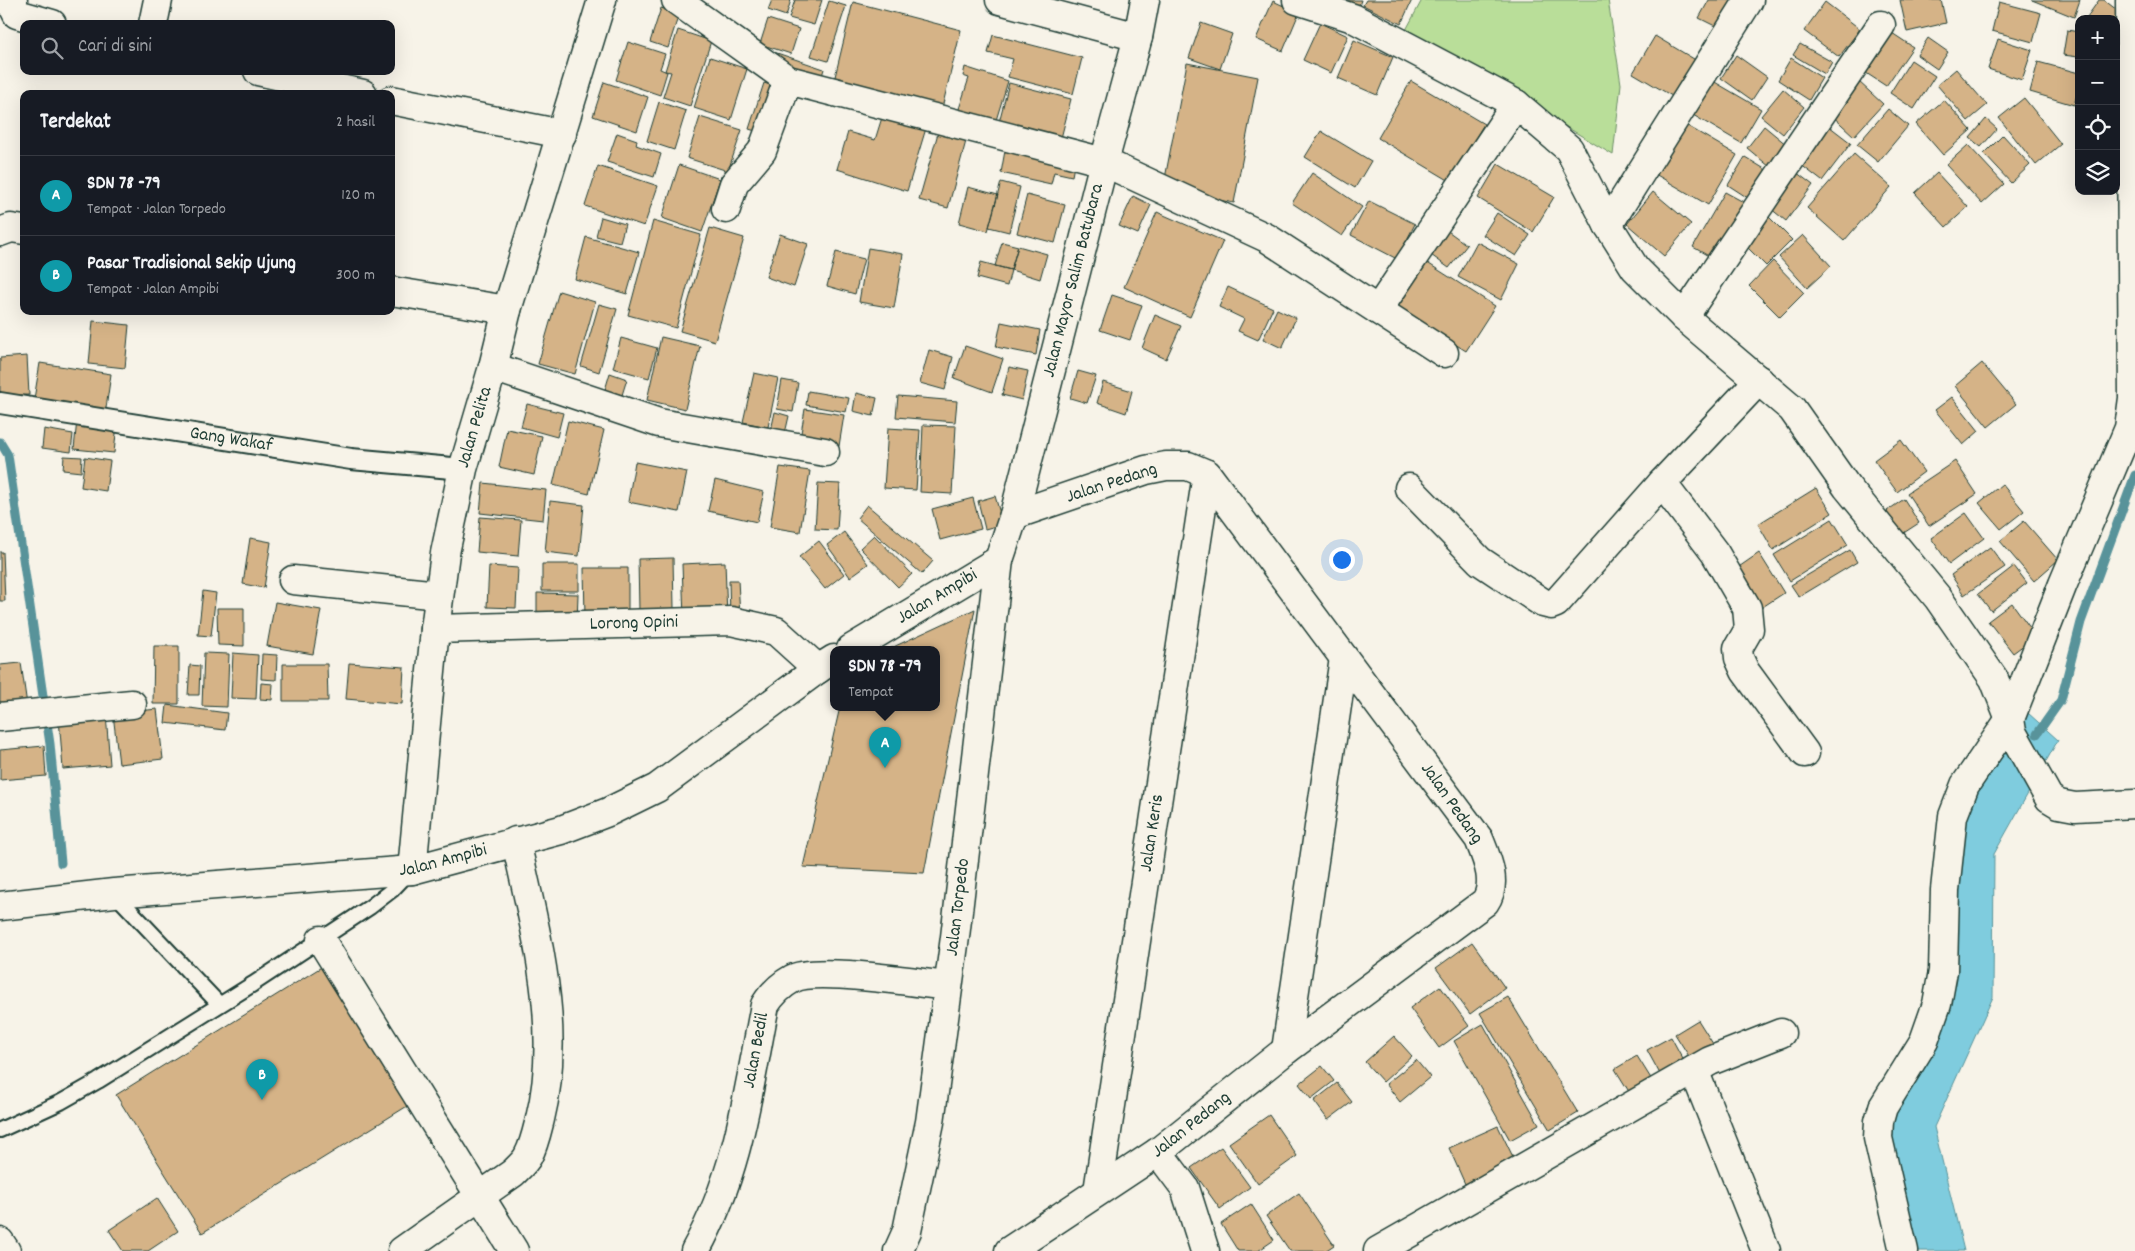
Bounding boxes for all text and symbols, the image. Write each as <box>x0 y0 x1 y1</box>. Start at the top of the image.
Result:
map controls <box>2075 15 2120 195</box>
button: + <box>2075 15 2120 60</box>
search box <box>20 20 395 75</box>
icon: search <box>38 34 66 62</box>
text: Cari di sini <box>78 34 152 61</box>
button: − <box>2075 60 2120 105</box>
button: locate <box>2075 105 2120 150</box>
text: Terdekat <box>40 108 111 138</box>
text: 2 hasil <box>336 111 375 134</box>
button: layers <box>2075 150 2120 195</box>
text: SDN 78 -79 <box>87 171 161 198</box>
street label: Jalan Mayor Salim Batubara <box>1036 180 1112 380</box>
text: A <box>52 184 60 207</box>
text: 120 m <box>341 184 375 207</box>
text: Tempat · Jalan Torpedo <box>87 198 226 221</box>
text: Pasar Tradisional Sekip Ujung <box>87 251 296 278</box>
text: B <box>52 264 60 287</box>
text: 300 m <box>336 264 375 287</box>
text: Tempat · Jalan Ampibi <box>87 278 219 301</box>
street label: Jalan Pelita <box>451 383 500 471</box>
street label: Gang Wakaf <box>188 420 276 460</box>
street label: Jalan Pedang <box>1063 457 1161 511</box>
your location <box>1329 547 1355 573</box>
street label: Jalan Ampibi <box>892 562 983 632</box>
street label: Lorong Opini <box>589 609 679 638</box>
popup <box>830 646 940 711</box>
text: SDN 78 -79 <box>848 654 922 681</box>
text: Tempat <box>848 681 893 704</box>
pin: A <box>869 727 901 768</box>
street label: Jalan Pedang <box>1413 758 1489 850</box>
street label: Jalan Keris <box>1133 792 1172 874</box>
street label: Jalan Ampibi <box>398 837 491 884</box>
street label: Jalan Torpedo <box>939 857 978 958</box>
street label: Jalan Bedil <box>736 1010 777 1091</box>
pin: B <box>246 1059 278 1100</box>
street label: Jalan Pedang <box>1147 1085 1237 1166</box>

